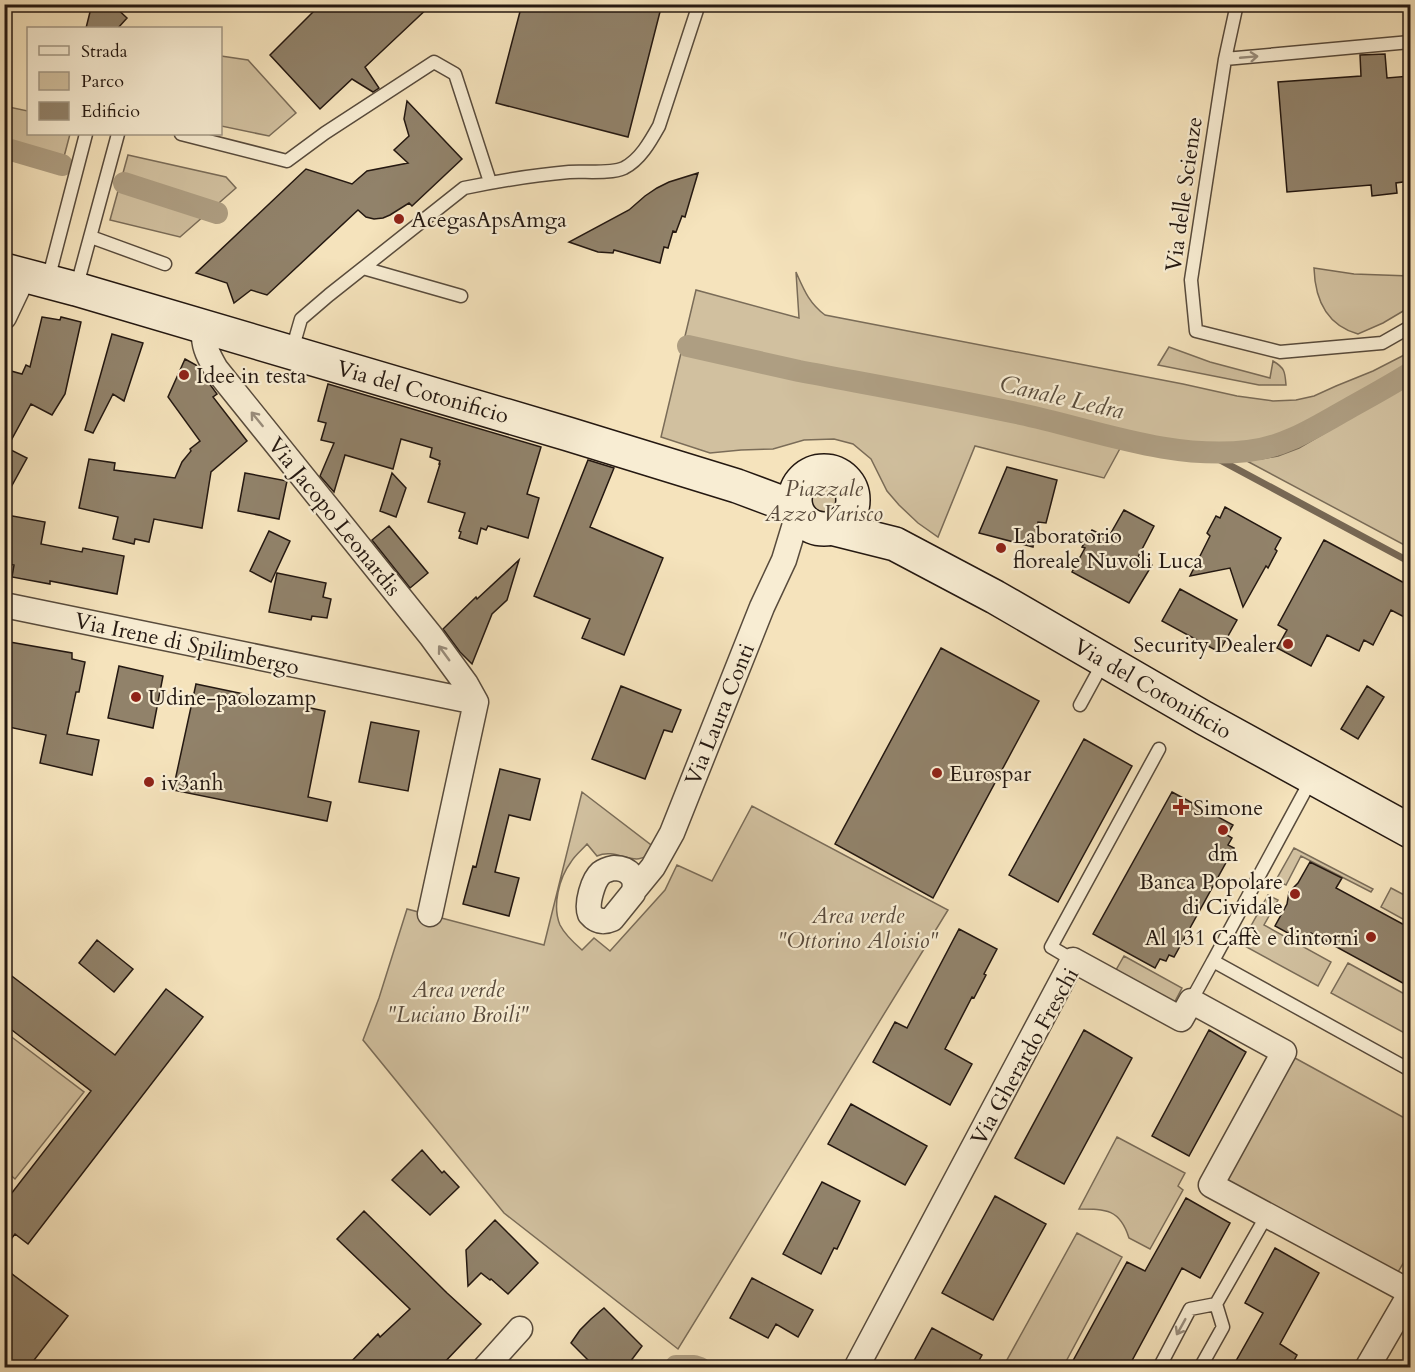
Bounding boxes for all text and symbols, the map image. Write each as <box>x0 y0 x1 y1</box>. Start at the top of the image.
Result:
legend <box>27 27 222 135</box>
text: Strada <box>81 39 128 64</box>
one-way arrow <box>1238 51 1258 62</box>
text: Parco <box>81 69 124 94</box>
text: Edificio <box>81 99 140 124</box>
street label: Via delle Scienze <box>1158 115 1210 274</box>
place label: AcegasApsAmga <box>411 205 567 235</box>
marker: AcegasApsAmga <box>392 212 406 226</box>
street label: Via del Cotonificio <box>333 353 512 431</box>
place label: Idee in testa <box>196 361 307 391</box>
water label: Canale Ledra <box>997 367 1127 428</box>
marker: Idee in testa <box>177 368 191 382</box>
one-way arrow <box>250 411 263 427</box>
street label: Via Jacopo Leonardis <box>261 431 408 602</box>
park label: Piazzale Azzo Varisco <box>764 474 883 529</box>
place label: Laboratorio floreale Nuvoli Luca <box>1013 521 1203 576</box>
marker: Laboratorio floreale Nuvoli Luca <box>994 541 1008 555</box>
street label: Via Irene di Spilimbergo <box>72 606 302 682</box>
place label: Security Dealer <box>1133 630 1277 660</box>
street label: Via del Cotonificio <box>1068 631 1237 746</box>
marker: Security Dealer <box>1281 637 1295 651</box>
street label: Via Laura Conti <box>678 639 762 790</box>
one-way arrow <box>438 646 450 662</box>
place label: Udine-paolozamp <box>148 683 316 713</box>
marker: Udine-paolozamp <box>129 690 143 704</box>
place label: Eurospar <box>949 759 1032 789</box>
marker: Eurospar <box>930 766 944 780</box>
place label: iv3anh <box>161 768 224 798</box>
marker: iv3anh <box>142 775 156 789</box>
place label: Simone <box>1193 793 1263 823</box>
marker: Simone <box>1174 800 1188 814</box>
marker: dm <box>1216 823 1230 837</box>
place label: dm <box>1208 839 1239 869</box>
place label: Banca Popolare di Cividale <box>1139 867 1283 922</box>
marker: Banca Popolare di Cividale <box>1288 887 1302 901</box>
park label: Area verde "Ottorino Aloisio" <box>778 901 939 956</box>
place label: Al 131 Caffè e dintorni <box>1145 923 1359 953</box>
marker: Al 131 Caffè e dintorni <box>1364 930 1378 944</box>
street label: Via Gherardo Freschi <box>964 962 1086 1151</box>
park label: Area verde "Luciano Broili" <box>387 975 529 1030</box>
one-way arrow <box>1175 1318 1187 1335</box>

